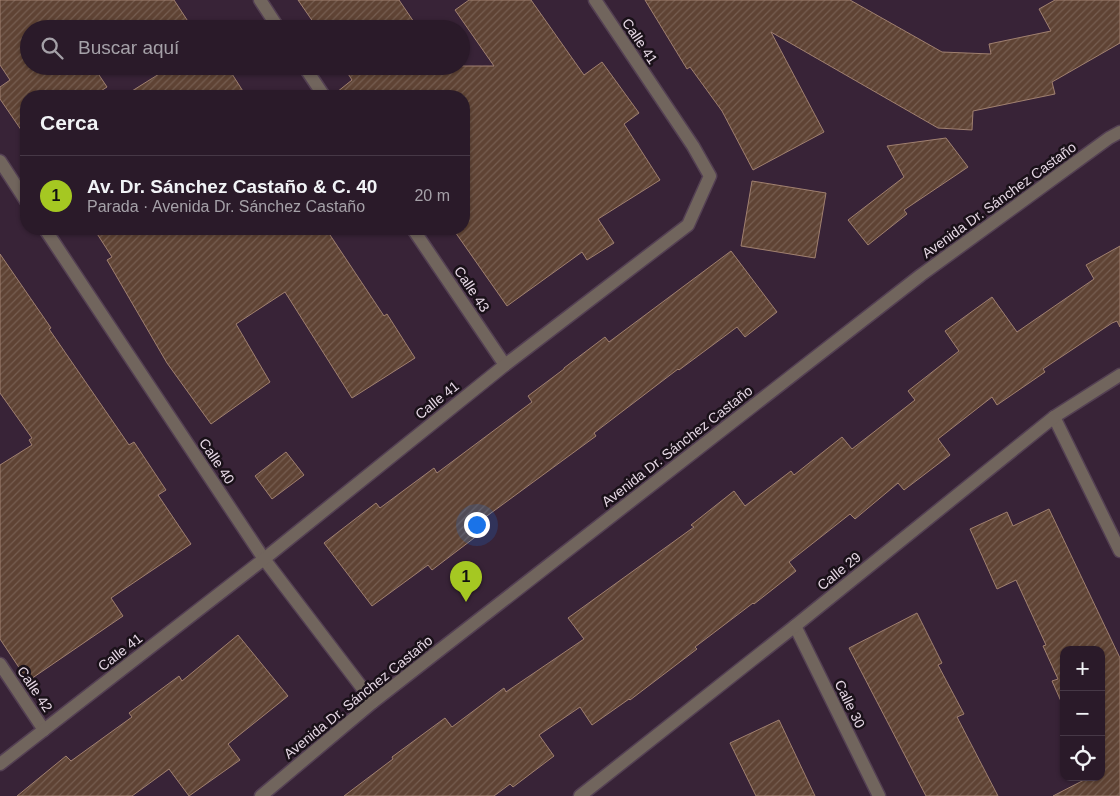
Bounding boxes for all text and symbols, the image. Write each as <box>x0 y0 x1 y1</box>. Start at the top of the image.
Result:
street label: Calle 41 <box>619 15 661 67</box>
search box <box>20 20 470 75</box>
icon: search <box>38 34 66 62</box>
text: Buscar aquí <box>78 37 179 58</box>
text: Cerca <box>40 111 98 134</box>
street label: Avenida Dr. Sánchez Castaño <box>919 139 1079 261</box>
text: Av. Dr. Sánchez Castaño & C. 40 <box>87 176 377 197</box>
text: 1 <box>52 187 60 204</box>
text: 20 m <box>414 187 450 204</box>
text: Parada · Avenida Dr. Sánchez Castaño <box>87 198 365 215</box>
street label: Calle 43 <box>451 263 493 315</box>
street label: Calle 41 <box>412 377 462 422</box>
street label: Avenida Dr. Sánchez Castaño <box>599 382 756 510</box>
street label: Calle 40 <box>196 435 238 487</box>
your location <box>464 512 490 538</box>
street label: Calle 29 <box>814 548 864 593</box>
pin: 1 <box>450 561 482 602</box>
street label: Calle 41 <box>95 630 145 674</box>
street label: Avenida Dr. Sánchez Castaño <box>280 632 436 762</box>
map controls <box>1060 646 1105 781</box>
button: + <box>1060 646 1105 691</box>
street label: Calle 42 <box>14 663 56 715</box>
street label: Calle 30 <box>832 677 869 731</box>
button: − <box>1060 691 1105 736</box>
button: locate <box>1060 736 1105 781</box>

